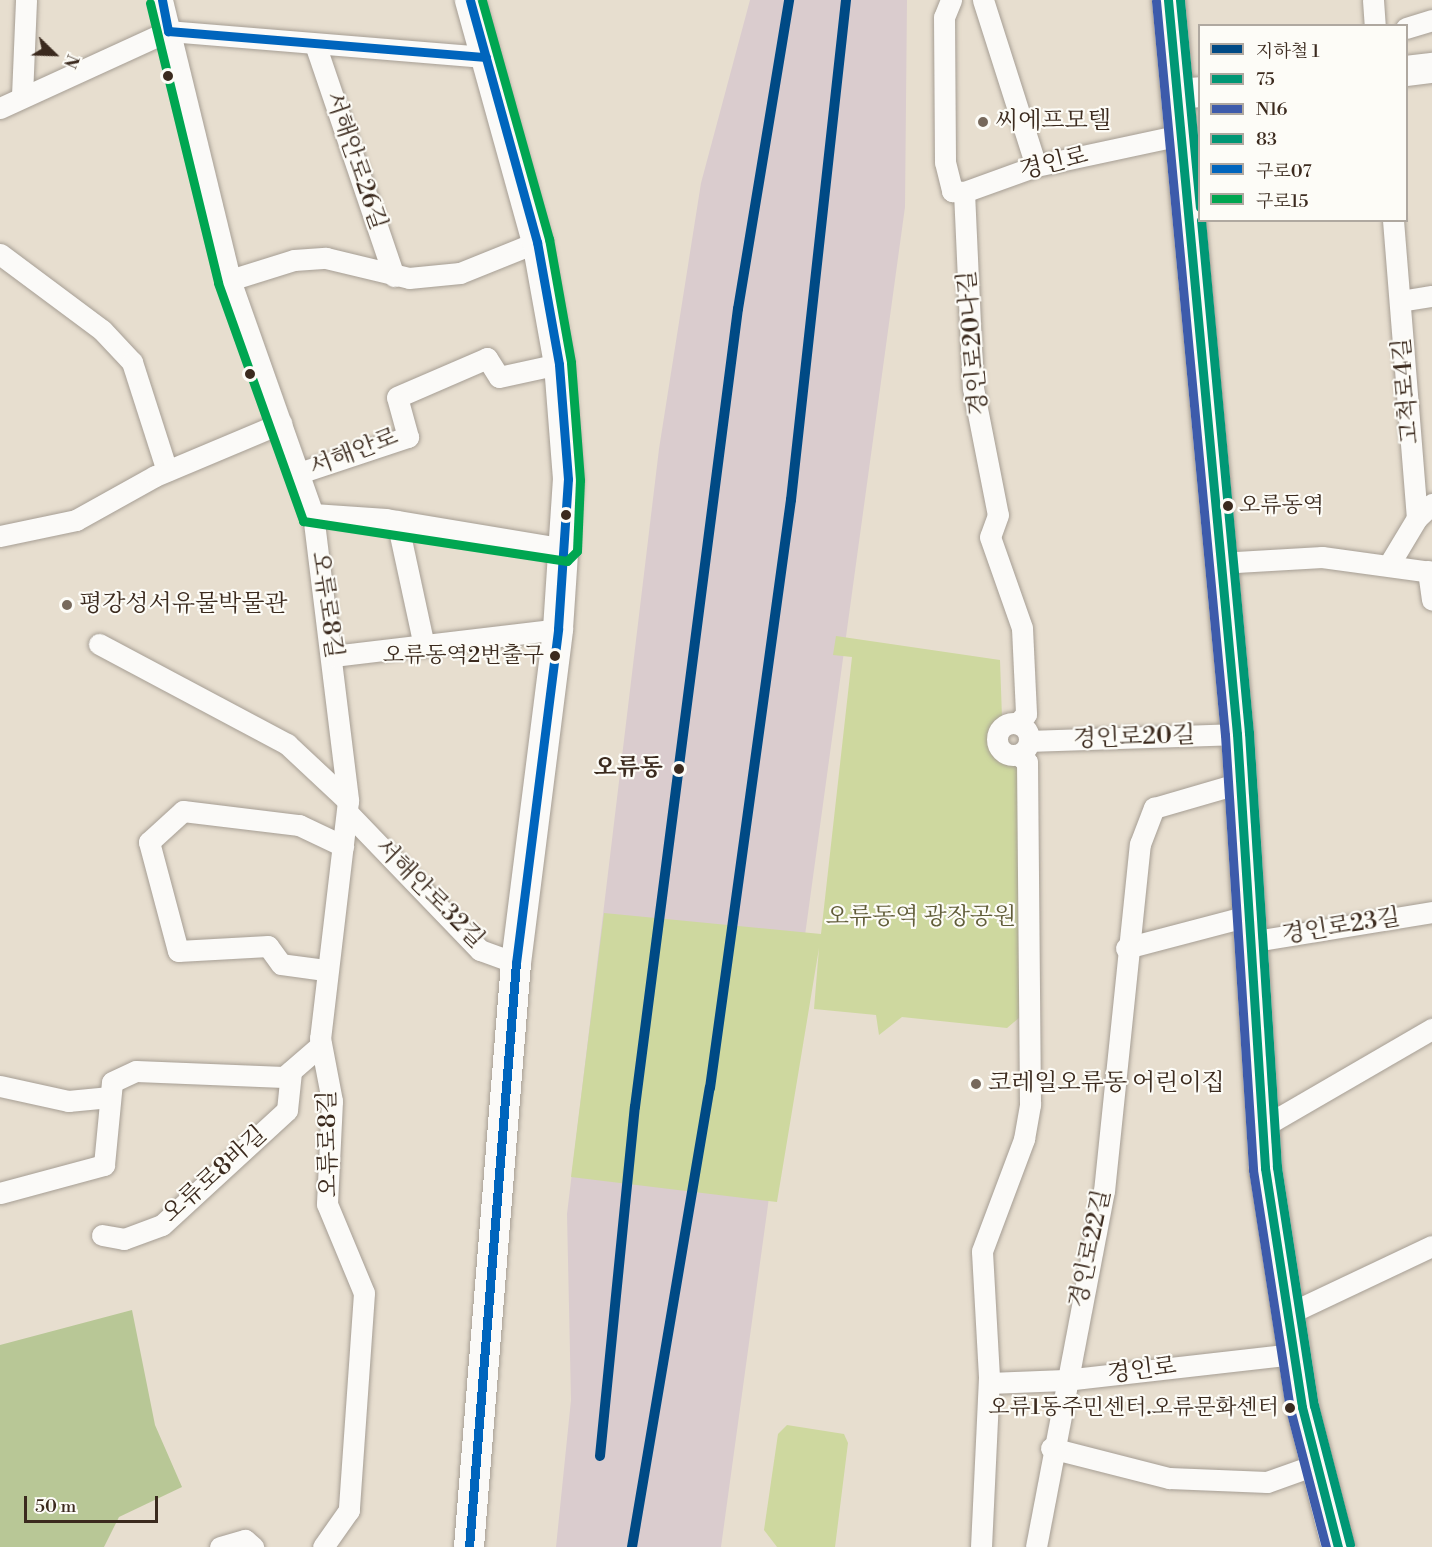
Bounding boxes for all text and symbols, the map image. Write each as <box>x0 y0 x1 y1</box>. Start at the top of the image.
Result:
north arrow <box>24 24 84 84</box>
legend <box>1198 24 1408 222</box>
text: 지하철 1 <box>1256 40 1320 63</box>
text: N <box>59 51 82 71</box>
text: 75 <box>1256 68 1275 91</box>
unlabelled marker <box>162 70 174 82</box>
street label: 서해안로26길 <box>318 88 392 234</box>
text: N16 <box>1256 98 1287 121</box>
place label: 씨에프모텔 <box>995 108 1111 136</box>
marker: 씨에프모텔 <box>976 115 990 129</box>
text: 83 <box>1256 128 1277 151</box>
street label: 경인로 <box>1017 142 1091 186</box>
text: 구로07 <box>1256 160 1312 183</box>
text: 구로15 <box>1256 190 1308 213</box>
street label: 경인로20나길 <box>953 269 995 417</box>
street label: 고척로4길 <box>1388 336 1426 446</box>
unlabelled marker <box>244 368 256 380</box>
street label: 서해안로 <box>306 423 402 483</box>
place label: 오류동역 <box>1239 493 1324 519</box>
marker: 오류동역 <box>1222 500 1234 512</box>
unlabelled marker <box>560 509 572 521</box>
street label: 오류로8길 <box>304 550 348 660</box>
place label: 평강성서유물박물관 <box>79 591 288 619</box>
marker: 평강성서유물박물관 <box>60 598 74 612</box>
place label: 오류동역2번출구 <box>383 643 544 669</box>
marker: 오류동역2번출구 <box>549 650 561 662</box>
street label: 경인로20길 <box>1072 721 1196 755</box>
place label: 오류동 <box>593 755 663 783</box>
marker: 오류동 <box>668 758 690 780</box>
street label: 서해안로32길 <box>368 833 490 955</box>
street label: 경인로23길 <box>1280 903 1402 951</box>
park label: 오류동역 광장공원 <box>826 904 1016 932</box>
place label: 코레일오류동 어린이집 <box>988 1070 1225 1098</box>
marker: 코레일오류동 어린이집 <box>969 1077 983 1091</box>
street label: 오류로8길 <box>314 1090 344 1198</box>
street label: 오류로8바길 <box>157 1121 273 1229</box>
street label: 경인로22길 <box>1064 1187 1118 1311</box>
street label: 경인로 <box>1106 1352 1178 1390</box>
place label: 오류1동주민센터.오류문화센터 <box>988 1395 1279 1421</box>
marker: 오류1동주민센터.오류문화센터 <box>1284 1402 1296 1414</box>
scale bar <box>27 1484 160 1522</box>
text: 50 m <box>35 1495 76 1518</box>

